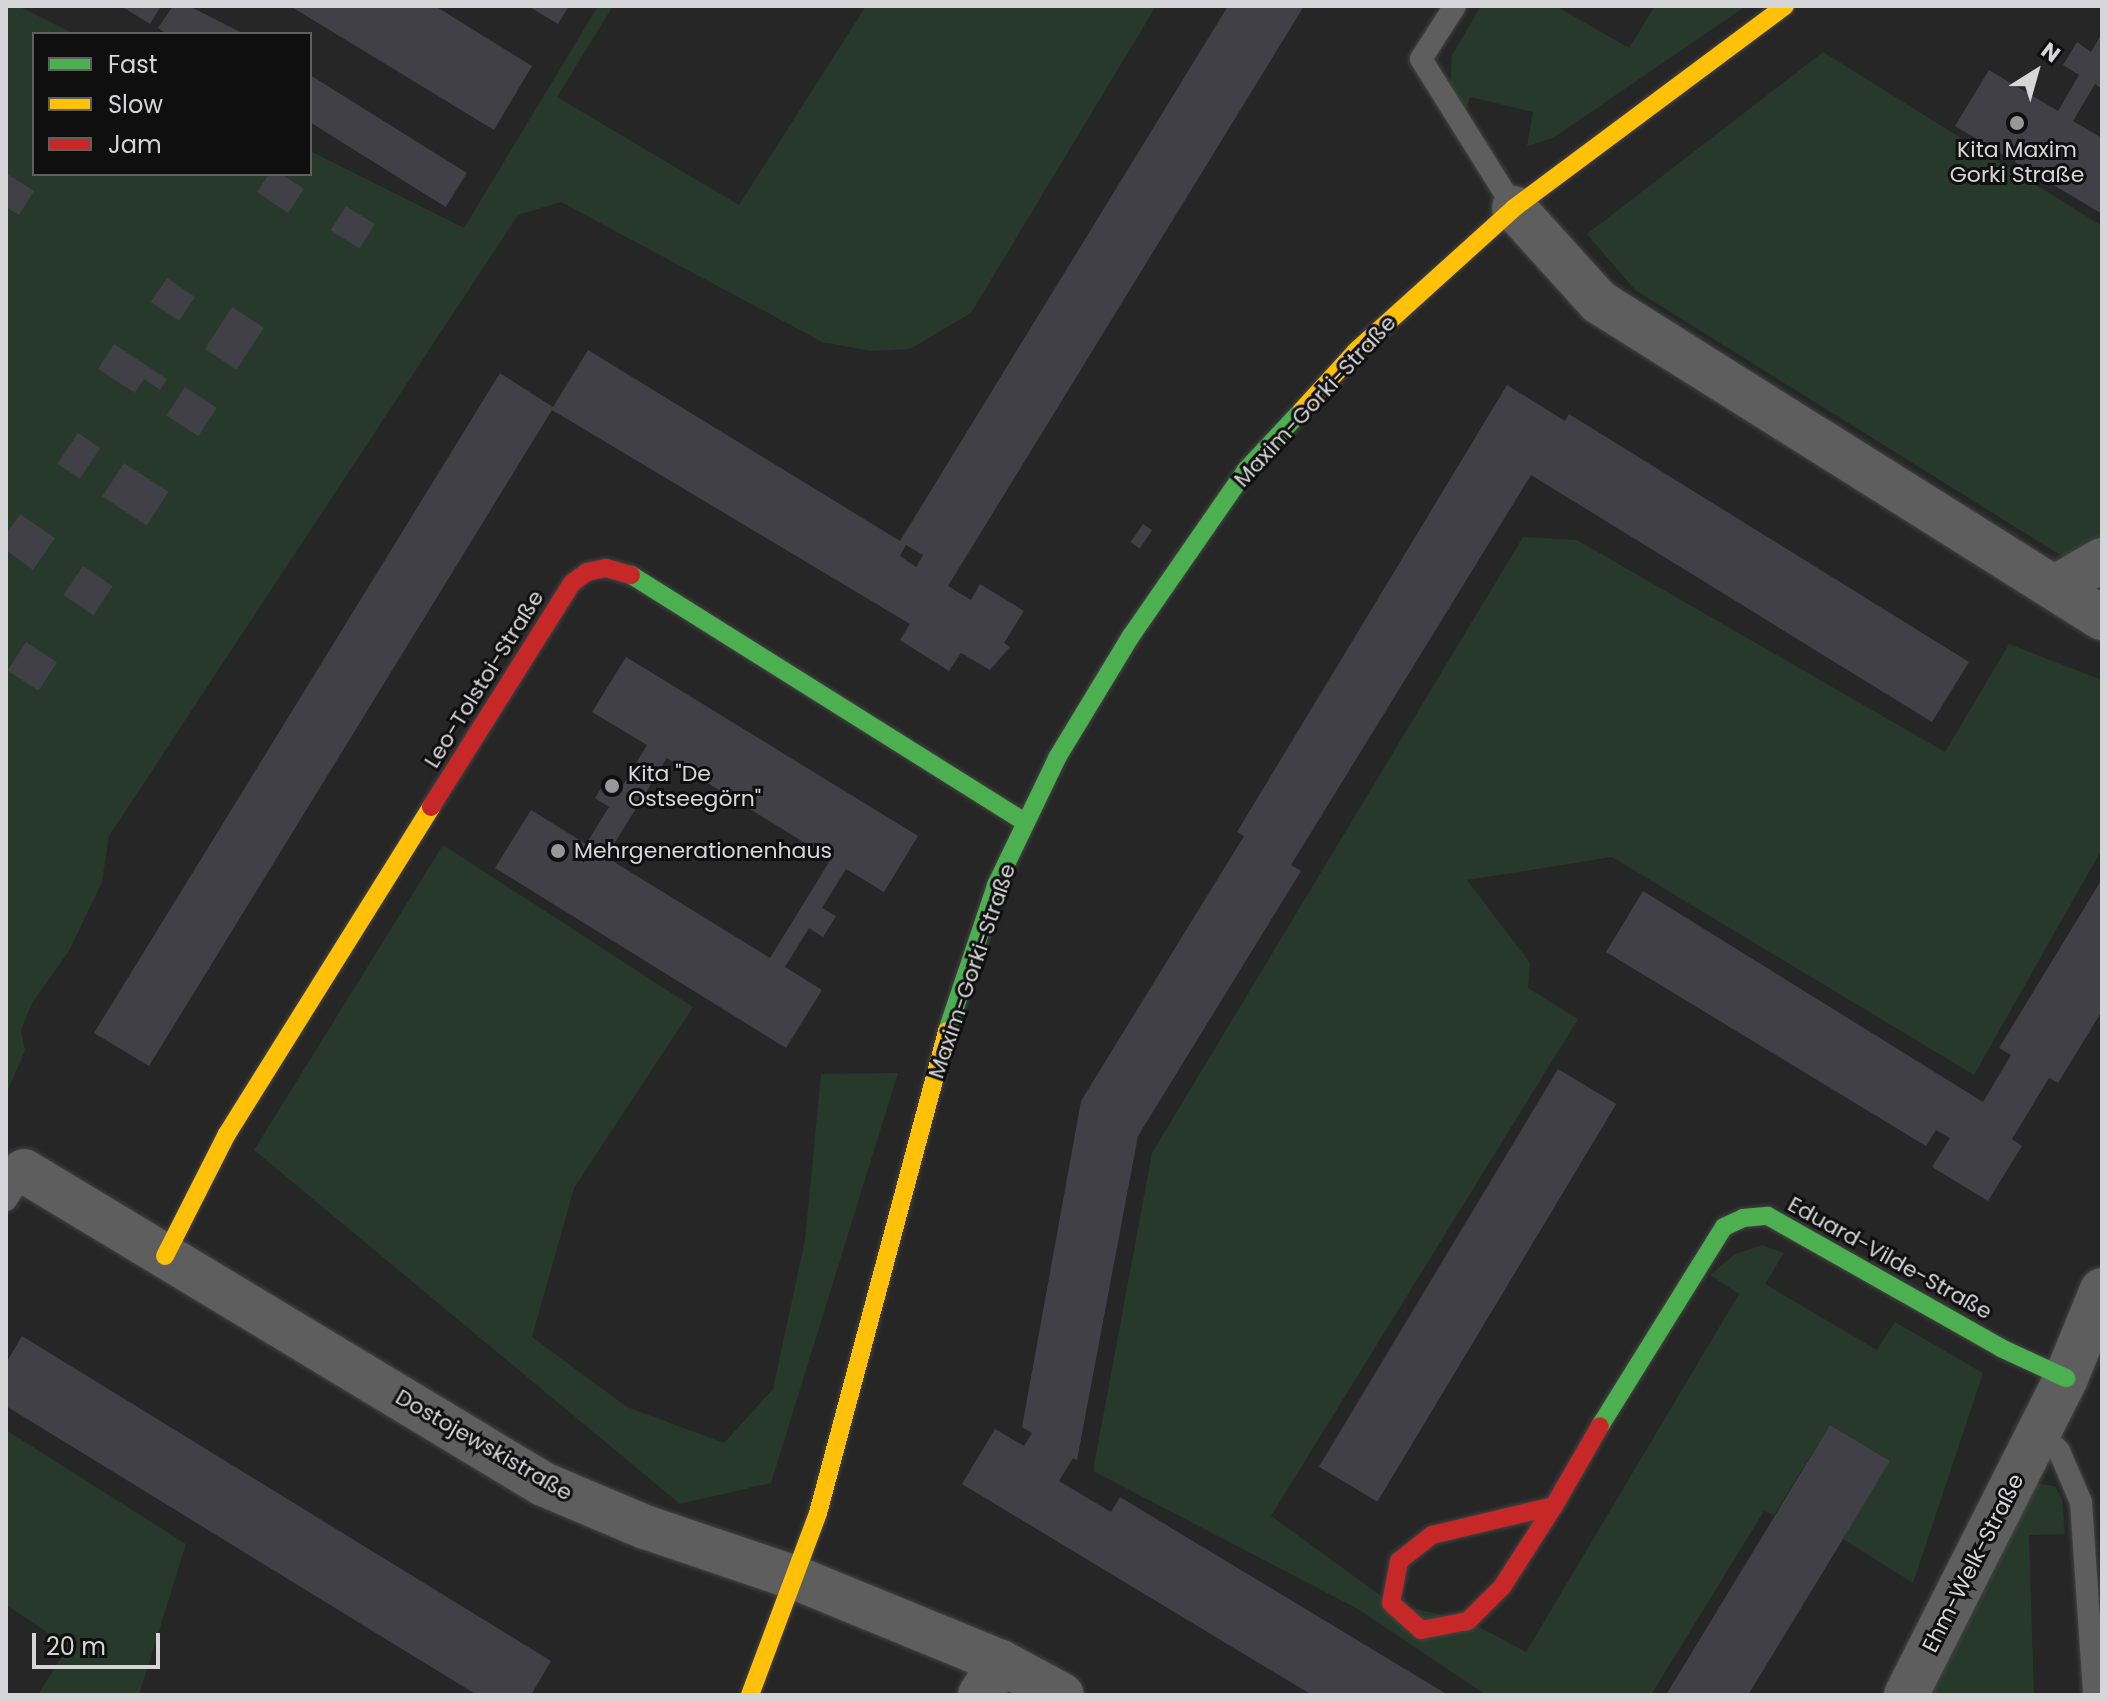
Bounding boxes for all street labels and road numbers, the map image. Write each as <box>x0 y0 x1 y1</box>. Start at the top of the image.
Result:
street label: Maxim-Gorki-Straße <box>1228 310 1402 492</box>
street label: Leo-Tolstoi-Straße <box>419 585 549 773</box>
street label: Maxim-Gorki-Straße <box>923 860 1021 1082</box>
street label: Eduard-Vilde-Straße <box>1783 1191 1997 1325</box>
street label: Dostojewskistraße <box>391 1384 577 1506</box>
street label: Ehm-Welk-Straße <box>1917 1469 2029 1657</box>

